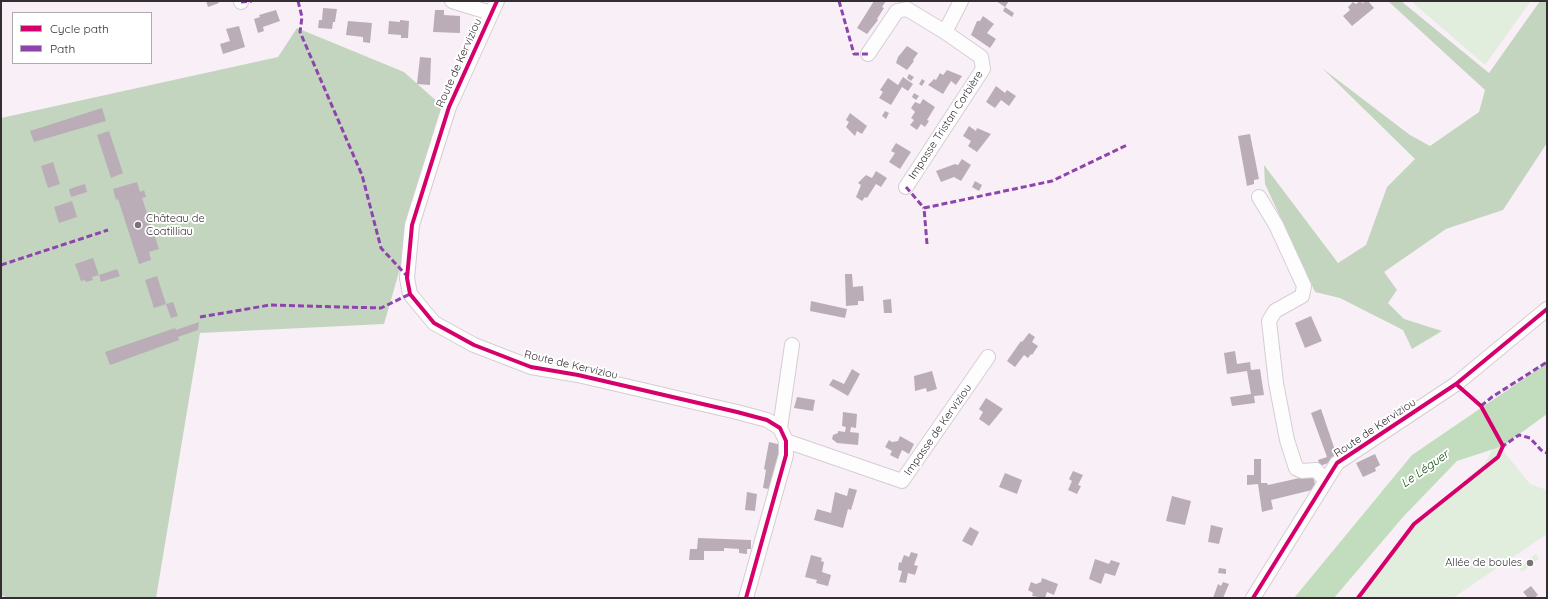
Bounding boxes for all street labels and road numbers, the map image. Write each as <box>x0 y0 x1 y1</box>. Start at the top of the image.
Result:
street label: Route de Kerviziou <box>433 17 485 109</box>
street label: Impasse Tristan Corbière <box>906 68 986 182</box>
street label: Route de Kerviziou <box>523 348 619 382</box>
street label: Impasse de Kerviziou <box>901 382 975 478</box>
street label: Route de Kerviziou <box>1332 396 1418 460</box>

